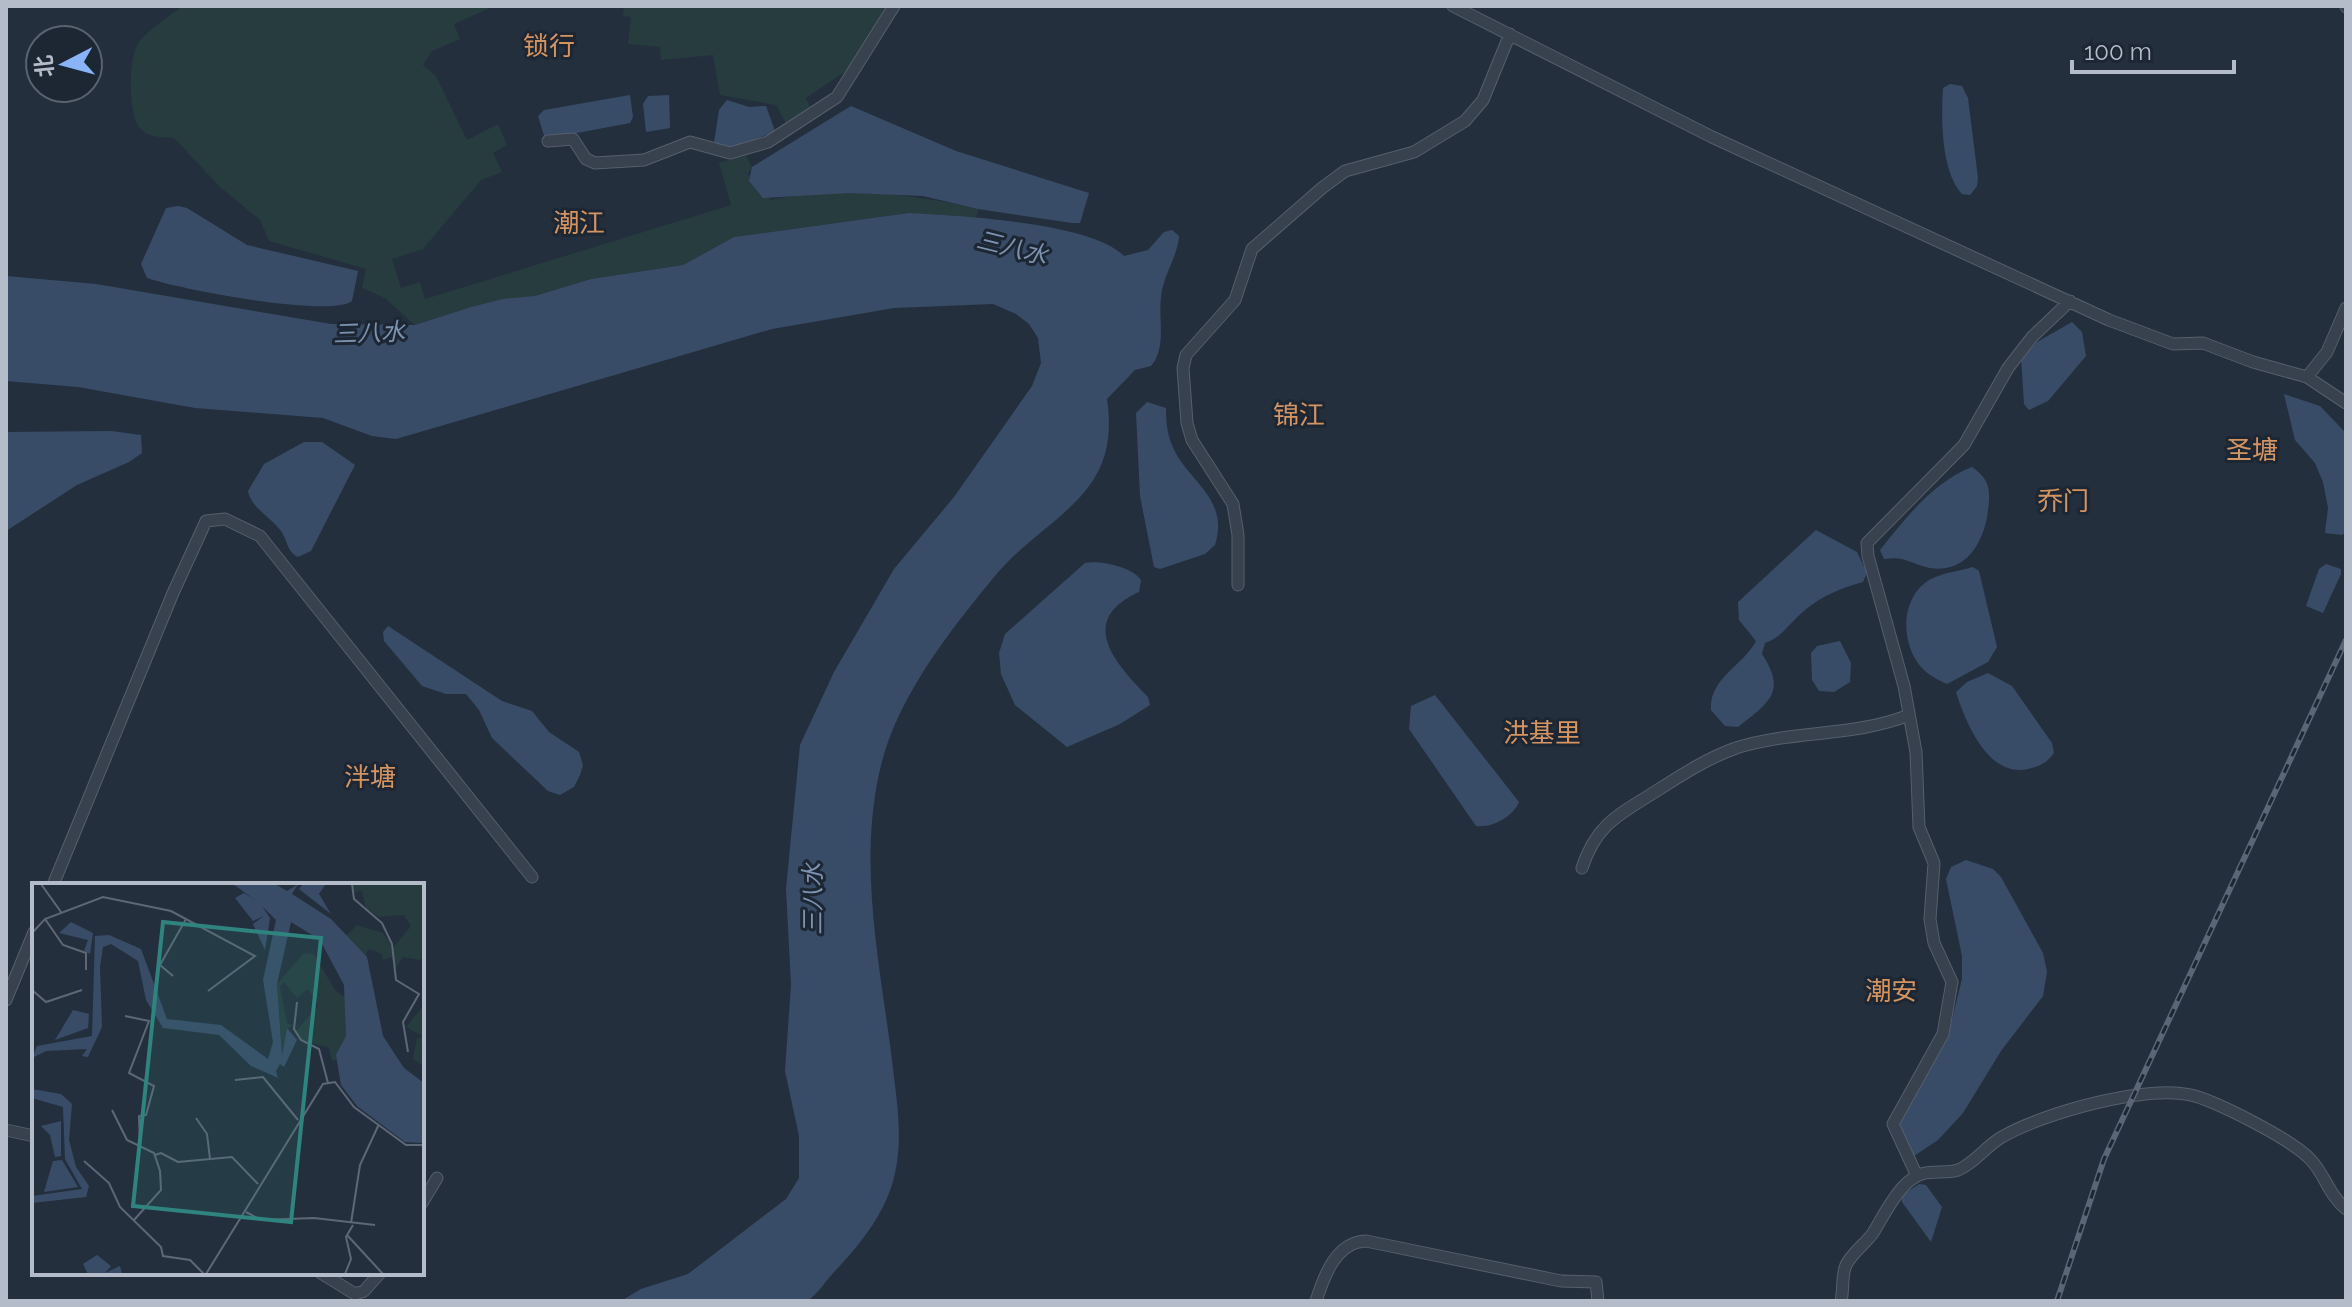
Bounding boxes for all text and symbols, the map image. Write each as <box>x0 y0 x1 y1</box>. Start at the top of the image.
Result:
north arrow <box>24 24 104 104</box>
scale bar <box>2072 24 2234 74</box>
district label: 锁行 <box>523 31 575 61</box>
text: 100 m <box>2084 37 2152 66</box>
text: 北 <box>30 54 58 78</box>
district label: 潮江 <box>553 208 605 238</box>
water label: 三八水 <box>974 225 1052 271</box>
water label: 三八水 <box>332 317 406 348</box>
district label: 锦江 <box>1273 400 1325 430</box>
district label: 圣塘 <box>2226 435 2278 465</box>
district label: 乔门 <box>2037 486 2089 516</box>
district label: 洪基里 <box>1503 718 1581 748</box>
district label: 泮塘 <box>344 762 396 792</box>
water label: 三八水 <box>798 862 827 935</box>
inset map <box>32 883 424 1275</box>
district label: 潮安 <box>1865 976 1917 1006</box>

